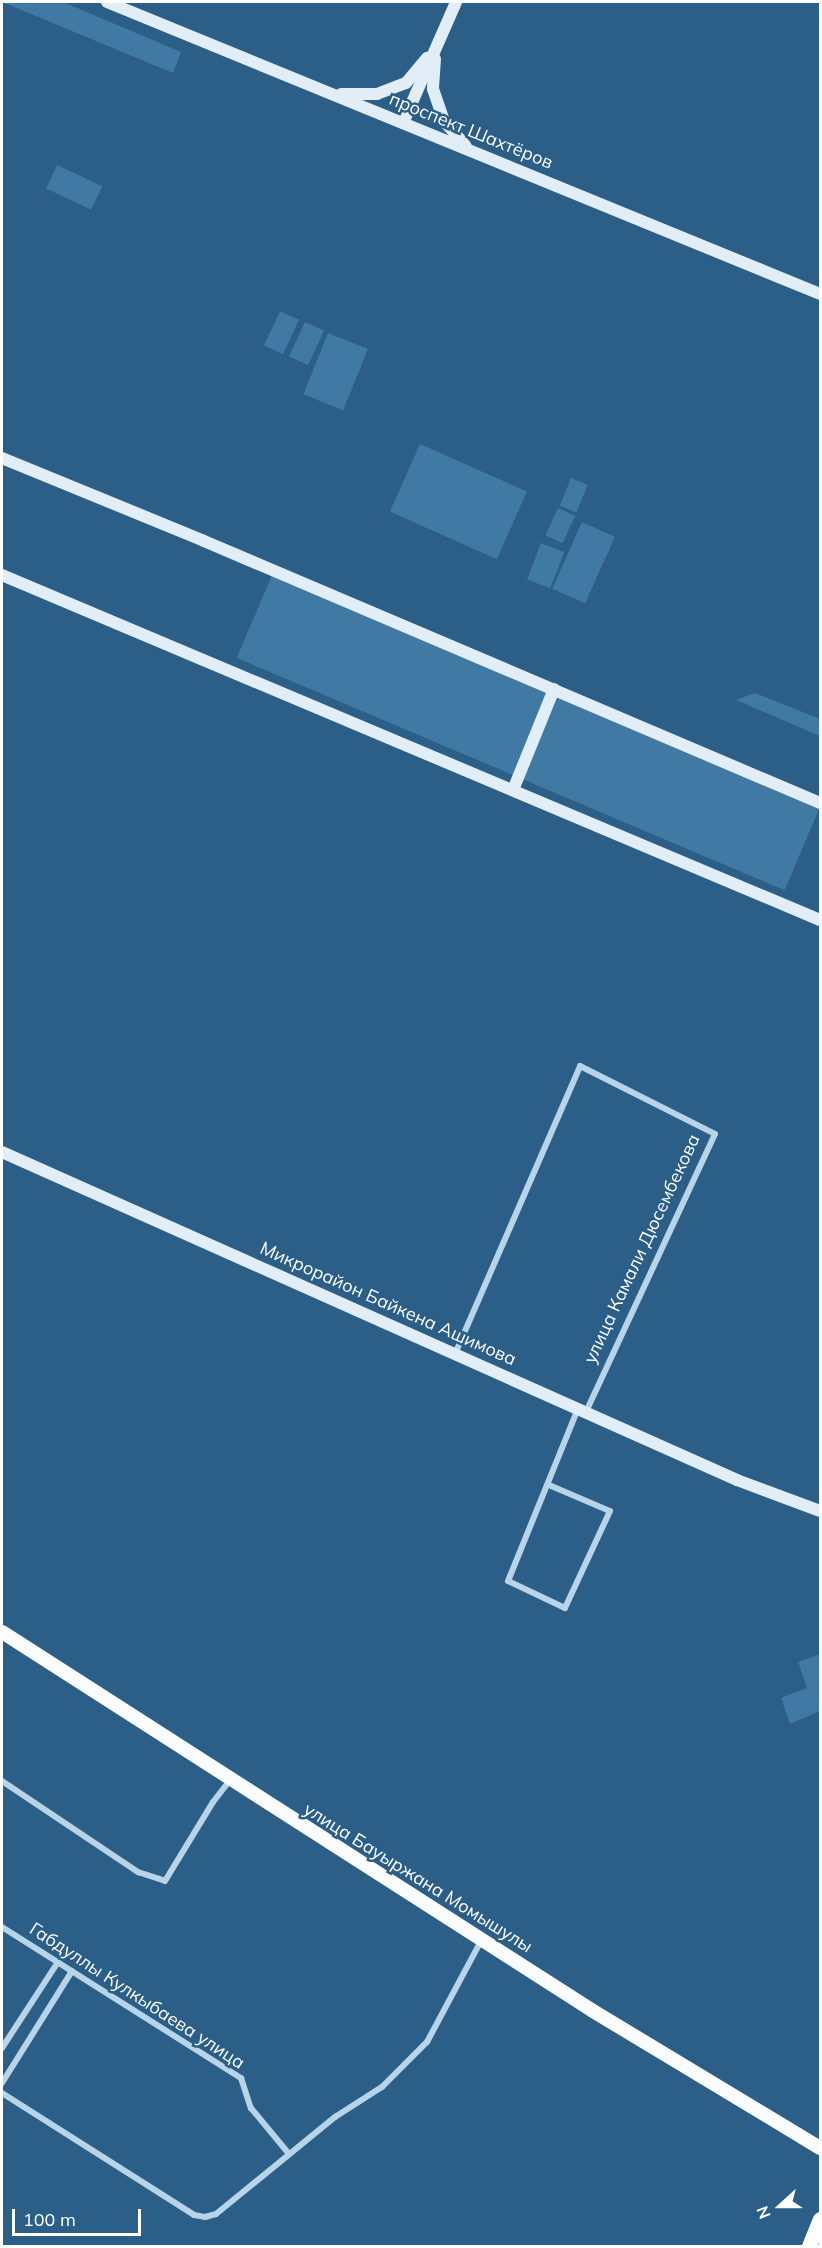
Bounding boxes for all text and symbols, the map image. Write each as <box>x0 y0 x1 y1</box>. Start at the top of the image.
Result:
street label: проспект Шахтёров <box>386 88 556 174</box>
street label: улица Камали Дюсембекова <box>579 1131 705 1367</box>
street label: Микрорайон Байкена Ашимова <box>257 1238 519 1370</box>
street label: улица Бауыржана Момышулы <box>300 1798 536 1958</box>
street label: Габдуллы Кулкыбаева улица <box>25 1918 249 2074</box>
north arrow <box>750 2176 810 2236</box>
scale bar <box>15 2197 144 2235</box>
text: N <box>752 2203 775 2222</box>
text: 100 m <box>23 2208 76 2231</box>

